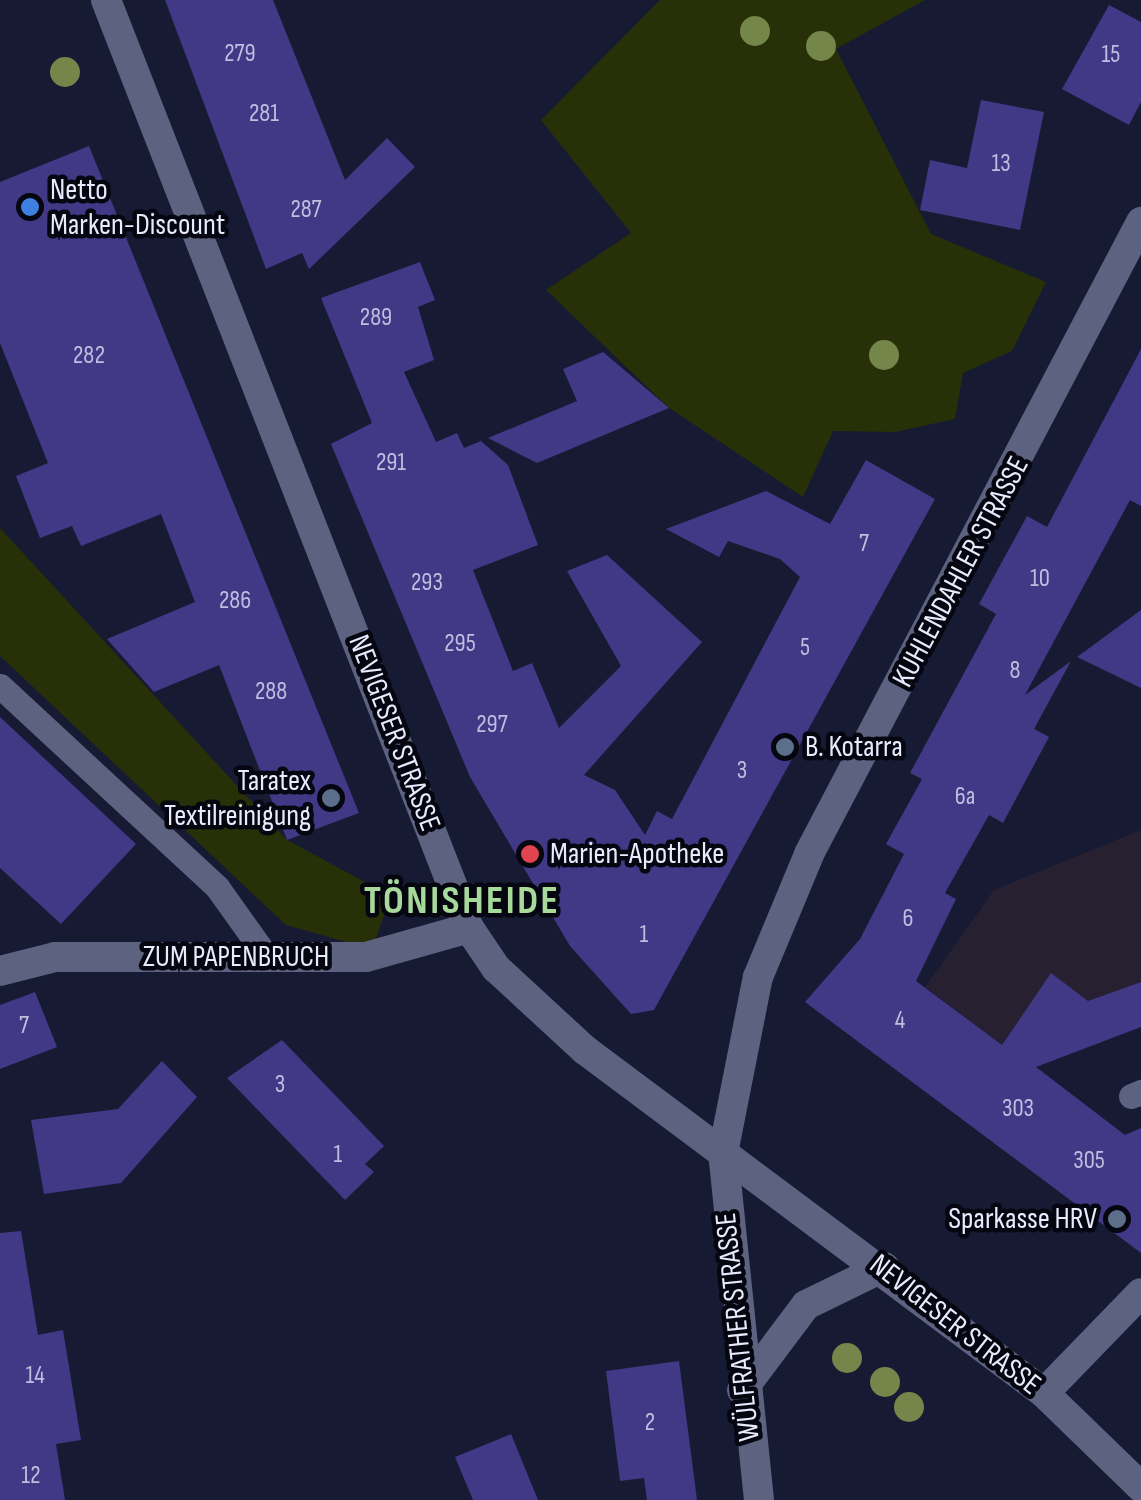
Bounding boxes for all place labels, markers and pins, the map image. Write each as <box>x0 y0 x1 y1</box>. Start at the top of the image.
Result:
place label: Netto Marken-Discount <box>50 172 225 242</box>
marker: Netto Marken-Discount <box>19 196 41 218</box>
place label: B. Kotarra <box>805 729 903 765</box>
marker: B. Kotarra <box>774 736 796 758</box>
place label: Taratex Textilreinigung <box>164 763 311 834</box>
marker: Taratex Textilreinigung <box>320 787 342 809</box>
place label: Marien-Apotheke <box>550 836 724 872</box>
marker: Marien-Apotheke <box>519 843 541 865</box>
place label: Sparkasse HRV <box>948 1201 1097 1237</box>
marker: Sparkasse HRV <box>1106 1208 1128 1230</box>

